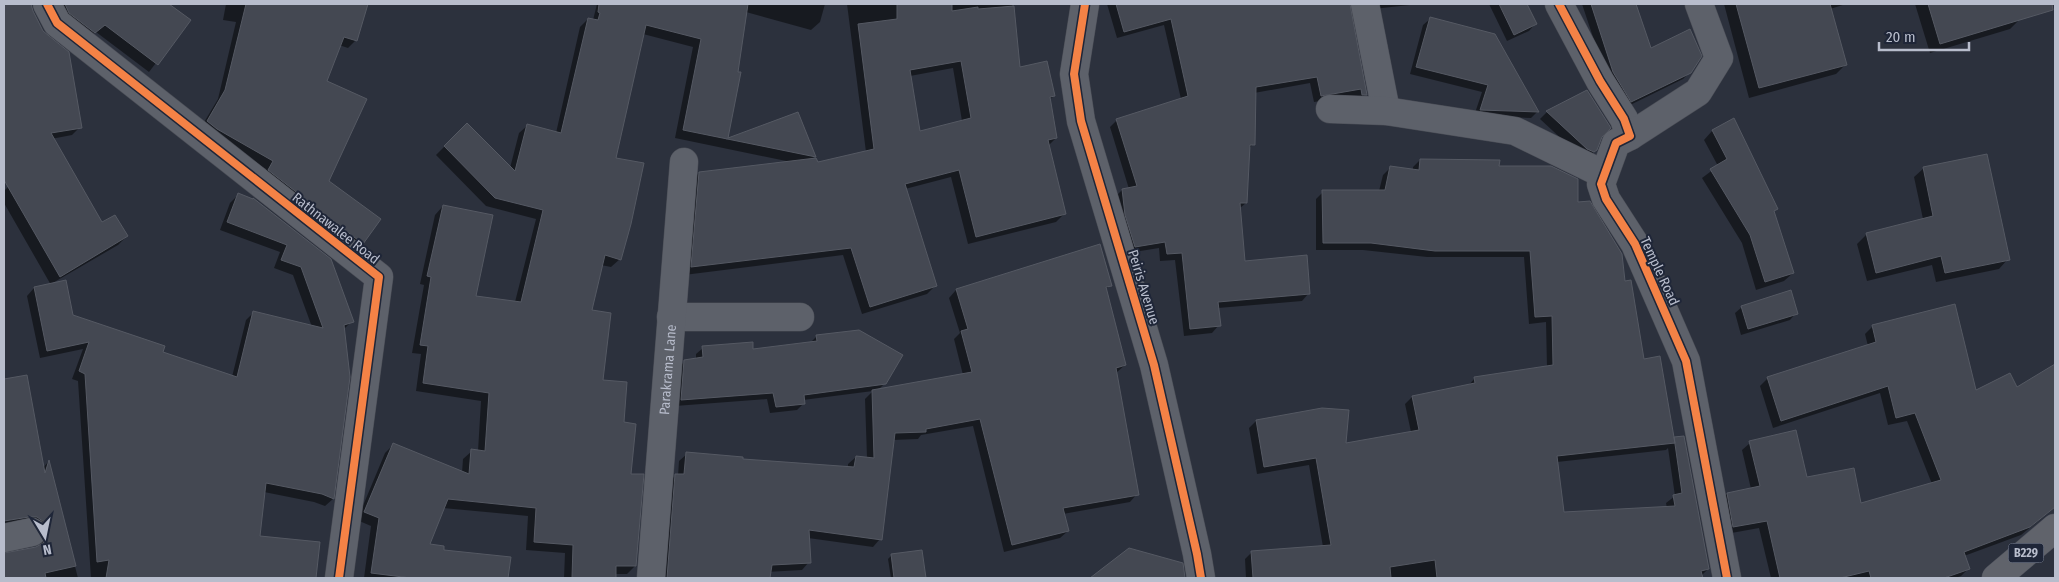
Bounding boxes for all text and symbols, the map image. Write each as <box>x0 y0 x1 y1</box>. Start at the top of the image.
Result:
scale bar <box>1879 20 1969 52</box>
text: 20 m <box>1886 28 1916 46</box>
street label: Rathnawalee Road <box>289 189 383 268</box>
street label: Temple Road <box>1636 234 1683 308</box>
street label: Peiris Avenue <box>1124 248 1163 327</box>
street label: Parakrama Lane <box>656 324 680 416</box>
north arrow <box>20 512 70 562</box>
text: N <box>42 540 53 558</box>
road number: B229 <box>2008 544 2044 562</box>

